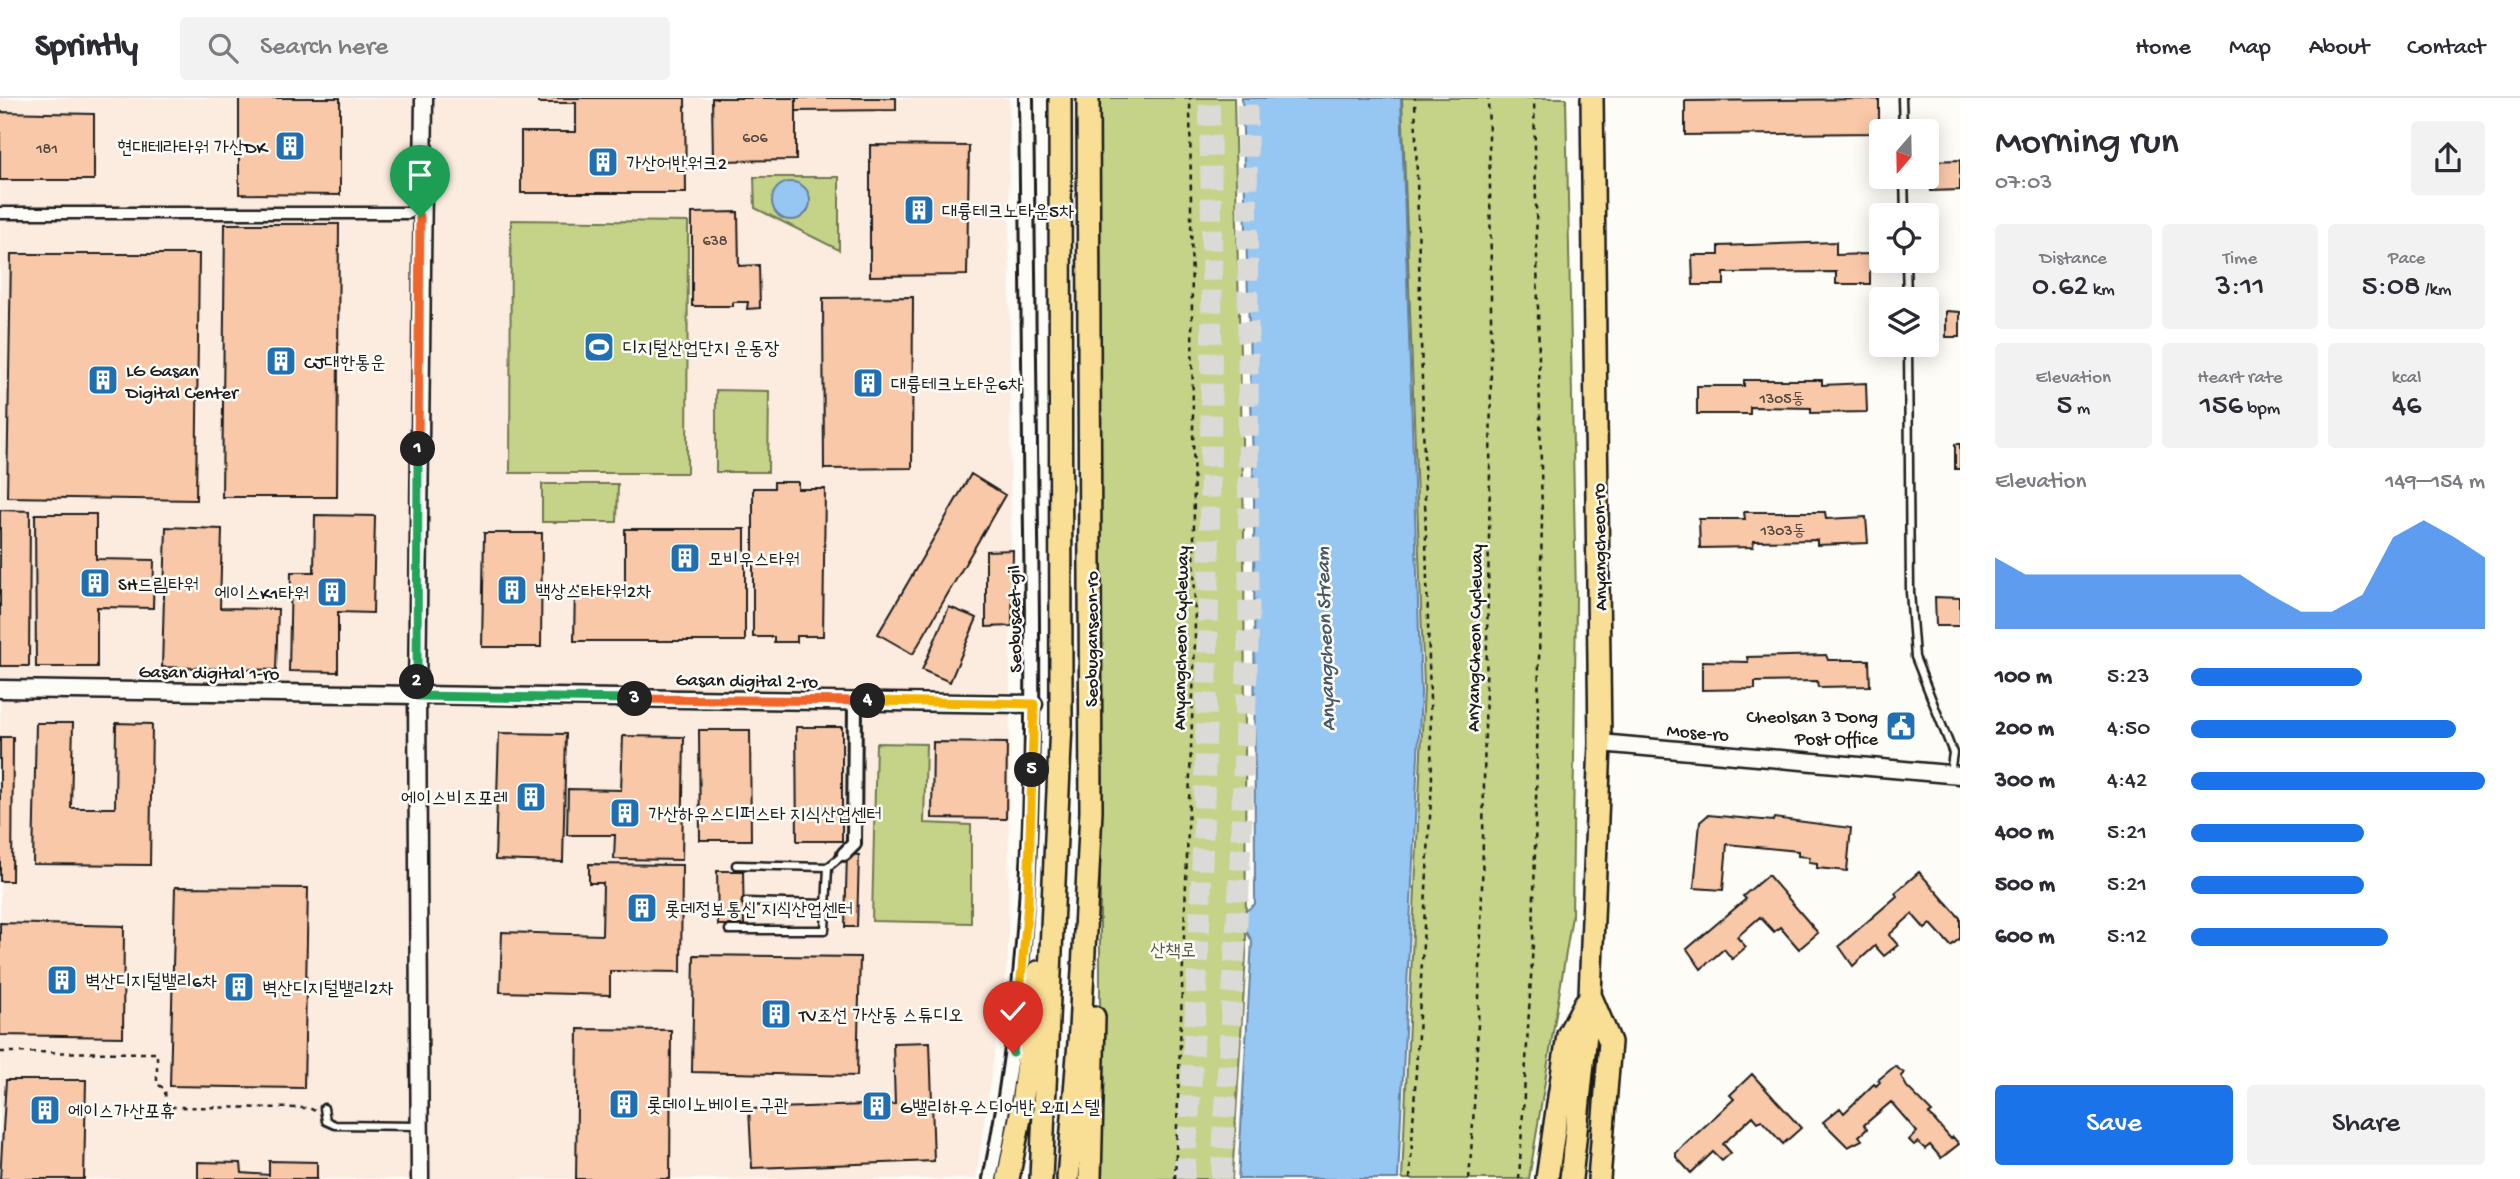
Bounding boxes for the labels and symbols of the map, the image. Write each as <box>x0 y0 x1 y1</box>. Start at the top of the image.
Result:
north arrow <box>1869 119 1939 189</box>
building icon: 현대테라타워 가산DK <box>273 129 307 163</box>
house number: 606 <box>742 130 769 149</box>
place label: 현대테라타워 가산DK <box>117 138 270 161</box>
house number: 181 <box>35 141 58 160</box>
pin <box>390 145 450 217</box>
building icon: 가산어반워크2 <box>586 145 620 179</box>
place label: 가산어반워크2 <box>626 154 727 177</box>
building icon: 대륭테크노타운5차 <box>902 193 936 227</box>
place label: 대륭테크노타운5차 <box>942 202 1074 225</box>
house number: 638 <box>702 233 728 252</box>
sports icon: 디지털산업단지 운동장 <box>582 330 616 364</box>
place label: 디지털산업단지 운동장 <box>622 339 779 362</box>
building icon: CJ대한통운 <box>264 344 298 378</box>
place label: CJ대한통운 <box>304 353 386 376</box>
place label: LG Gasan Digital Center <box>124 361 240 406</box>
building icon: LG Gasan Digital Center <box>86 363 120 397</box>
building icon: 대륭테크노타운6차 <box>851 366 885 400</box>
place label: 대륭테크노타운6차 <box>891 375 1023 398</box>
house number: 1305동 <box>1758 391 1805 410</box>
pin: 1 <box>400 432 436 466</box>
street label: Anyangcheon-ro <box>1589 483 1614 611</box>
house number: 1303동 <box>1759 523 1806 542</box>
building icon: 모비우스타워 <box>668 541 702 575</box>
street label: AnYangCheon Cycleway <box>1463 543 1490 732</box>
street label: Anyangcheon Cycleway <box>1169 545 1196 731</box>
water label: Anyangcheon Stream <box>1312 546 1343 732</box>
place label: 모비우스타워 <box>708 550 800 573</box>
street label: Seobusaet-gil <box>1004 565 1029 673</box>
building icon: SH드림타워 <box>78 566 112 600</box>
street label: Seobuganseon-ro <box>1082 571 1105 707</box>
building icon: 백상스타타워2차 <box>495 573 529 607</box>
place label: SH드림타워 <box>118 575 199 598</box>
building icon: 에이스K1타워 <box>315 575 349 609</box>
place label: 백상스타타워2차 <box>535 582 651 605</box>
place label: 에이스K1타워 <box>214 584 309 607</box>
street label: Gasan digital 1-ro <box>138 662 280 687</box>
pin: 2 <box>400 664 434 700</box>
street label: Gasan digital 2-ro <box>675 670 819 695</box>
pin: 3 <box>618 682 652 716</box>
pin: 4 <box>850 684 886 718</box>
place label: Cheolsan 3 Dong Post Office <box>1746 707 1878 752</box>
public building icon: Cheolsan 3 Dong Post Office <box>1884 709 1918 743</box>
street label: Mose-ro <box>1666 720 1730 749</box>
pin: 5 <box>1014 752 1050 788</box>
building icon: 에이스비즈포레 <box>514 780 548 814</box>
place label: 에이스비즈포레 <box>401 789 508 812</box>
building icon: 가산하우스디퍼스타 지식산업센터 <box>608 796 642 830</box>
place label: 가산하우스디퍼스타 지식산업센터 <box>648 805 882 828</box>
building icon: 롯데정보통신 지식산업센터 <box>625 891 659 925</box>
place label: 롯데정보통신 지식산업센터 <box>665 900 853 923</box>
park label: 산책로 <box>1150 941 1196 964</box>
building icon: 벽산디지털밸리6차 <box>45 963 79 997</box>
building icon: 벽산디지털밸리2차 <box>222 970 256 1004</box>
place label: 벽산디지털밸리6차 <box>85 972 217 995</box>
place label: 벽산디지털밸리2차 <box>262 979 394 1002</box>
pin <box>983 981 1043 1053</box>
building icon: TV조선 가산동 스튜디오 <box>759 997 793 1031</box>
place label: TV조선 가산동 스튜디오 <box>798 1006 963 1029</box>
building icon: 롯데이노베이트 구관 <box>607 1087 641 1121</box>
building icon: G밸리하우스디어반 오피스텔 <box>860 1089 894 1123</box>
building icon: 에이스가산포휴 <box>28 1093 62 1127</box>
place label: 롯데이노베이트 구관 <box>647 1096 789 1119</box>
place label: G밸리하우스디어반 오피스텔 <box>900 1098 1100 1121</box>
place label: 에이스가산포휴 <box>68 1102 175 1125</box>

